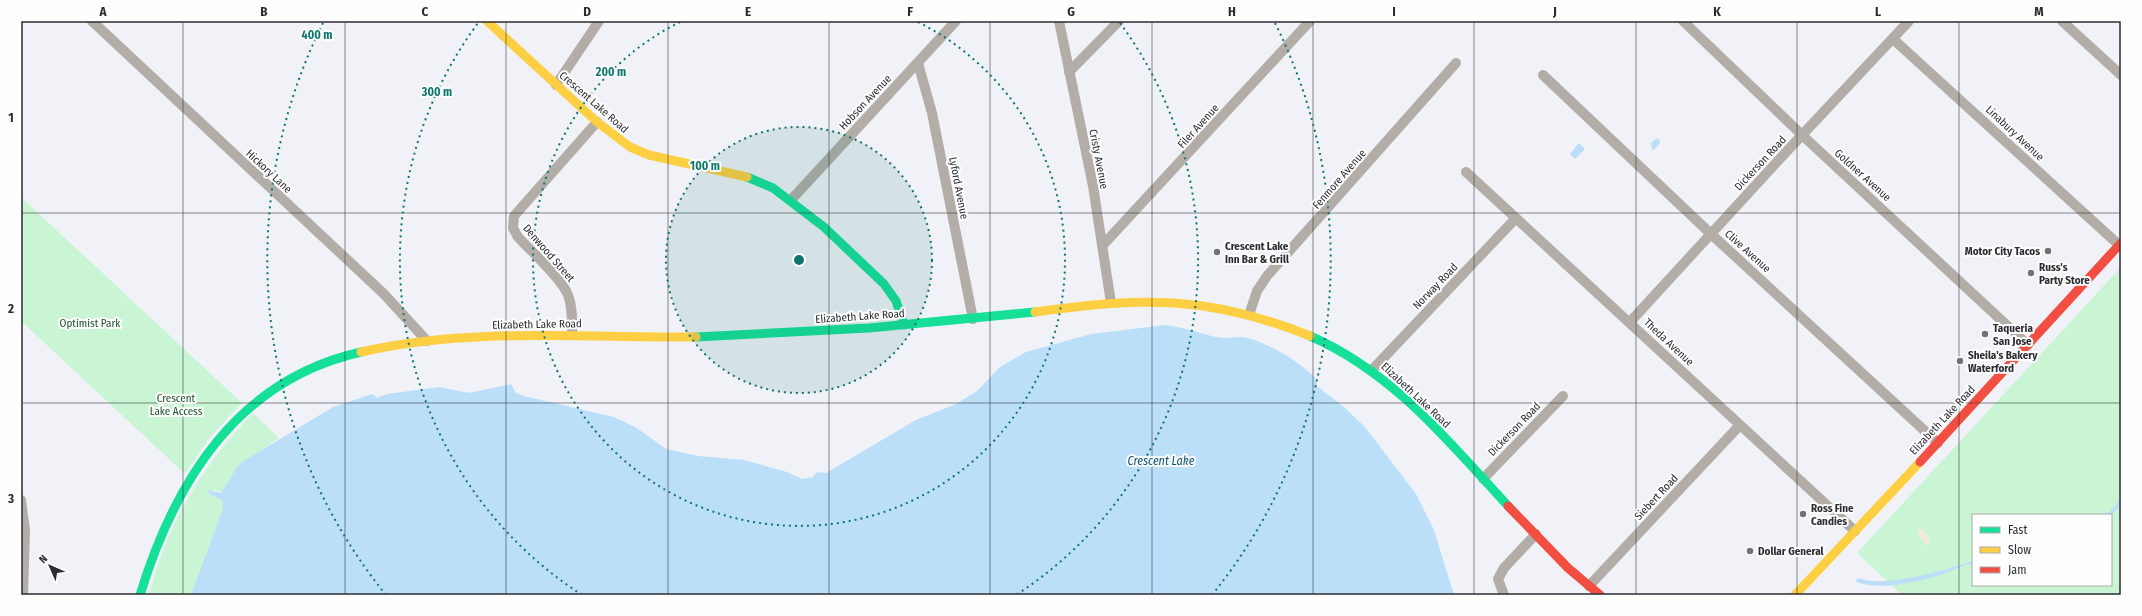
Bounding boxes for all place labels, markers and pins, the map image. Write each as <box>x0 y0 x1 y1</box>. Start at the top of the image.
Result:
place label: Crescent Lake Inn Bar & Grill <box>1225 240 1290 266</box>
place label: Motor City Tacos <box>1965 245 2040 258</box>
marker: Motor City Tacos <box>2043 246 2053 256</box>
marker: Crescent Lake Inn Bar & Grill <box>1212 247 1222 257</box>
centre of rings <box>792 253 806 267</box>
place label: Russ's Party Store <box>2039 261 2090 287</box>
marker: Russ's Party Store <box>2026 268 2036 278</box>
place label: Taqueria San Jose <box>1993 322 2033 348</box>
marker: Taqueria San Jose <box>1980 329 1990 339</box>
place label: Sheila's Bakery Waterford <box>1968 349 2038 375</box>
marker: Sheila's Bakery Waterford <box>1955 356 1965 366</box>
place label: Ross Fine Candies <box>1811 502 1854 528</box>
marker: Ross Fine Candies <box>1798 509 1808 519</box>
place label: Dollar General <box>1758 545 1825 558</box>
marker: Dollar General <box>1745 546 1755 556</box>

